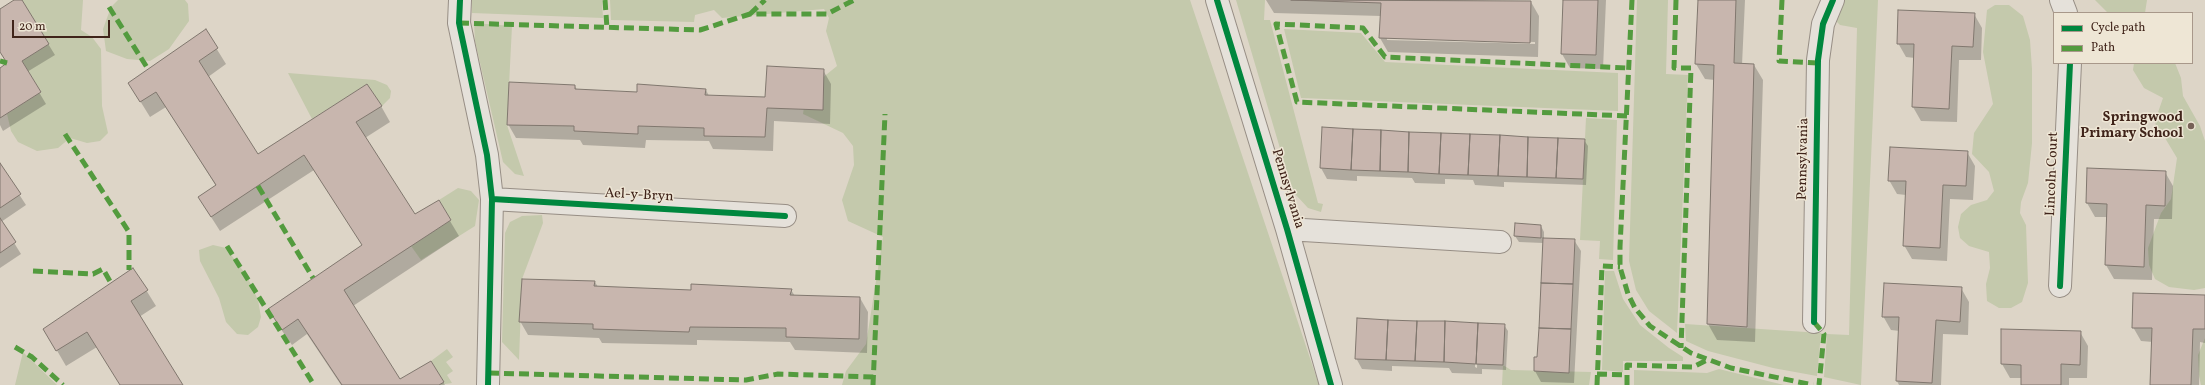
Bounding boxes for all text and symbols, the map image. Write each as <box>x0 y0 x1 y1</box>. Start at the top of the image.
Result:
scale bar <box>14 12 112 38</box>
legend <box>2053 12 2193 64</box>
text: 20 m <box>19 19 46 35</box>
text: Cycle path <box>2091 20 2146 36</box>
text: Path <box>2091 40 2115 56</box>
place label: Springwood Primary School <box>2080 110 2183 142</box>
street label: Pennsylvania <box>1795 118 1813 200</box>
marker: Springwood Primary School <box>2186 121 2196 131</box>
street label: Lincoln Court <box>2043 131 2063 217</box>
street label: Pennsylvania <box>1267 147 1307 231</box>
street label: Ael-y-Bryn <box>604 186 674 206</box>

